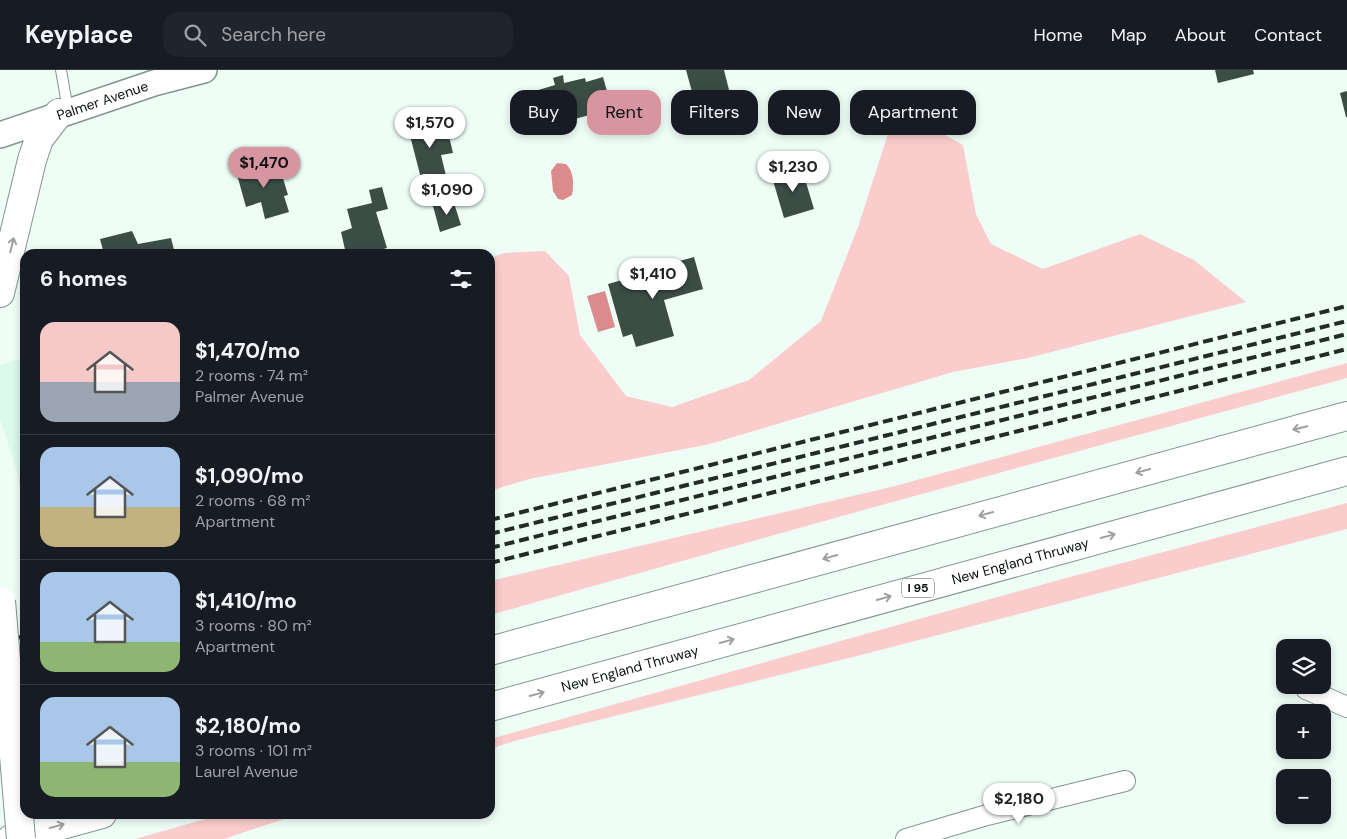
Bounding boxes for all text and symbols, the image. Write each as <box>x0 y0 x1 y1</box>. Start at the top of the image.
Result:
search box <box>163 12 513 57</box>
text: Keyplace <box>25 19 133 50</box>
icon: search <box>181 21 209 49</box>
text: Search here <box>221 22 326 47</box>
text: Home <box>1033 23 1083 47</box>
text: Map <box>1111 23 1147 47</box>
text: About <box>1175 23 1226 47</box>
text: Contact <box>1254 23 1322 47</box>
street label: Palmer Avenue <box>54 77 151 124</box>
chip: Buy <box>510 90 577 135</box>
chip: Rent <box>587 90 661 135</box>
chip: Filters <box>671 90 758 135</box>
chip: New <box>768 90 840 135</box>
chip: Apartment <box>850 90 976 135</box>
pin: $1,570 <box>389 106 471 149</box>
text: $1,570 <box>405 112 455 133</box>
pin: $1,470 <box>223 146 305 189</box>
pin: $1,230 <box>752 150 834 193</box>
text: $1,470 <box>239 152 289 173</box>
text: $1,230 <box>768 156 818 177</box>
pin: $1,090 <box>406 174 488 216</box>
text: $1,090 <box>421 179 473 200</box>
one-way arrow <box>8 238 17 254</box>
pin: $1,410 <box>612 258 694 300</box>
text: $1,410 <box>630 263 676 284</box>
text: 6 homes <box>40 265 128 293</box>
icon: filters <box>447 265 475 293</box>
text: $1,470/mo <box>195 337 300 365</box>
icon: home <box>80 342 140 402</box>
text: 2 rooms · 74 m² <box>195 365 308 386</box>
text: Palmer Avenue <box>195 386 304 407</box>
one-way arrow <box>1292 424 1308 433</box>
text: $1,090/mo <box>195 462 304 490</box>
one-way arrow <box>1135 466 1151 476</box>
icon: home <box>80 467 140 527</box>
text: 2 rooms · 68 m² <box>195 490 311 511</box>
one-way arrow <box>979 510 995 519</box>
text: Apartment <box>195 511 275 532</box>
one-way arrow <box>1100 530 1116 540</box>
street label: New England Thruway <box>950 533 1091 588</box>
one-way arrow <box>822 553 838 562</box>
road number: I 95 <box>902 578 934 598</box>
text: $1,410/mo <box>195 587 297 615</box>
icon: home <box>80 592 140 652</box>
one-way arrow <box>876 592 892 602</box>
text: 3 rooms · 80 m² <box>195 615 312 636</box>
text: Apartment <box>195 636 275 657</box>
one-way arrow <box>719 636 735 645</box>
map controls <box>1276 639 1331 824</box>
button: layers <box>1276 639 1331 694</box>
street label: New England Thruway <box>559 641 701 696</box>
one-way arrow <box>529 688 545 698</box>
button: + <box>1276 704 1331 759</box>
text: $2,180/mo <box>195 712 301 740</box>
icon: home <box>80 717 140 777</box>
text: 3 rooms · 101 m² <box>195 740 312 761</box>
text: Laurel Avenue <box>195 761 298 782</box>
button: − <box>1276 769 1331 824</box>
pin: $2,180 <box>978 782 1060 825</box>
text: $2,180 <box>994 788 1044 809</box>
one-way arrow <box>48 821 64 831</box>

